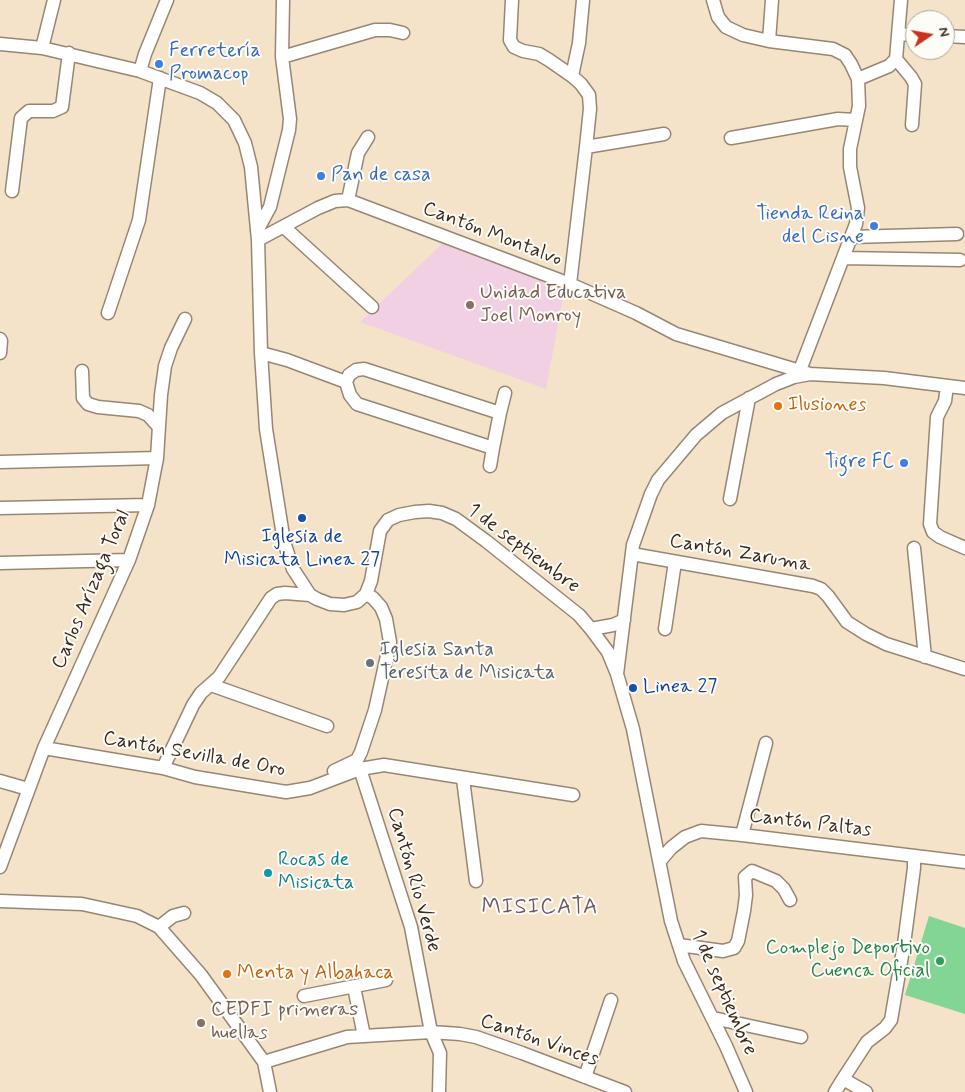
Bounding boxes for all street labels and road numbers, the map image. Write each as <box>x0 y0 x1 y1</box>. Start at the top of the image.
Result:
street label: Cantón Montalvo <box>419 197 565 273</box>
street label: 1 de septiembre <box>462 499 584 599</box>
street label: Carlos Arízaga Toral <box>48 507 136 673</box>
street label: Cantón Zaruma <box>667 530 813 578</box>
street label: Cantón Sevilla de Oro <box>101 727 287 783</box>
street label: Cantón Río Verde <box>381 805 445 955</box>
street label: Cantón Paltas <box>747 805 873 843</box>
street label: 1 de septiembre <box>685 926 761 1060</box>
street label: Cantón Vinces <box>477 1010 601 1072</box>

